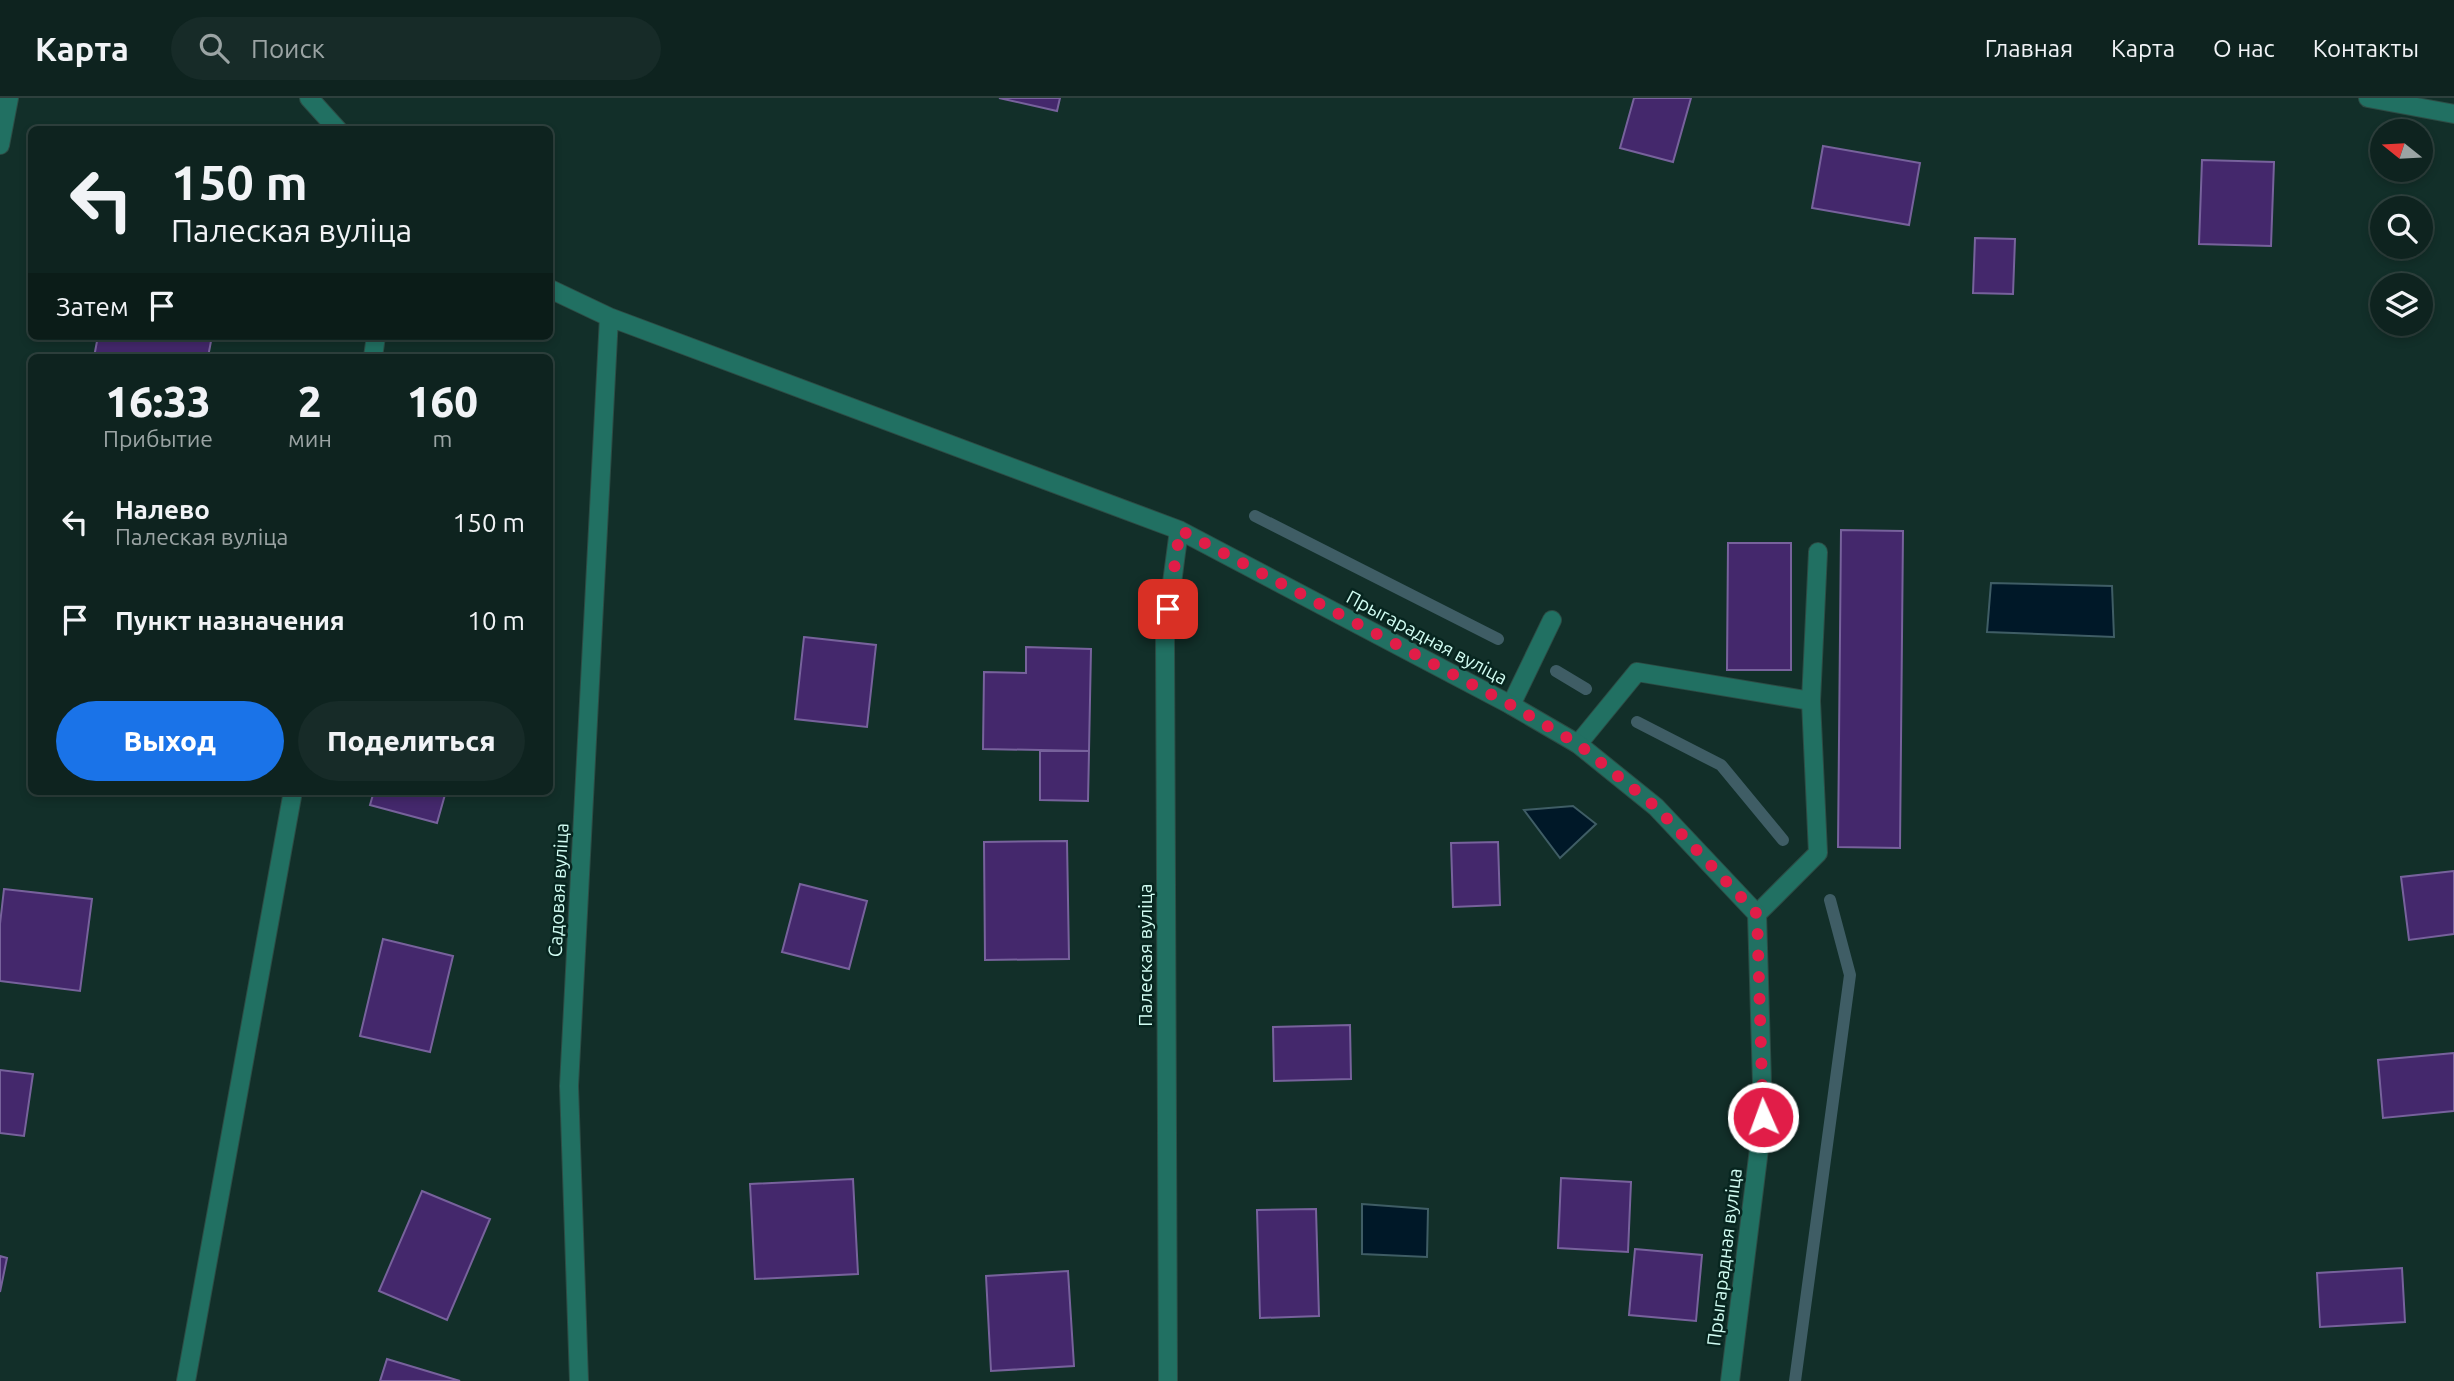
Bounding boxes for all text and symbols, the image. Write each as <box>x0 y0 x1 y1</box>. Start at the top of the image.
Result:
search box <box>171 17 661 80</box>
icon: search <box>195 29 233 67</box>
text: Карта <box>35 30 129 67</box>
text: Поиск <box>251 34 325 63</box>
text: Главная <box>1985 35 2073 62</box>
text: Карта <box>2111 35 2175 62</box>
text: О нас <box>2213 35 2275 62</box>
text: Контакты <box>2313 35 2419 62</box>
north arrow <box>2370 119 2432 182</box>
map controls <box>2370 119 2433 336</box>
icon: left <box>56 154 147 245</box>
text: 150 m <box>171 154 308 209</box>
button: search <box>2370 196 2433 259</box>
text: Палеская вуліца <box>171 212 412 248</box>
button: layers <box>2370 273 2433 336</box>
icon: arrive <box>143 287 181 325</box>
text: Затем <box>56 292 129 321</box>
text: 16:33 <box>105 378 211 425</box>
text: 2 <box>298 378 322 425</box>
text: 160 <box>407 378 478 425</box>
text: Прибытие <box>103 426 213 451</box>
text: мин <box>288 426 332 451</box>
text: m <box>432 426 452 451</box>
text: Налево <box>115 495 210 524</box>
icon: left <box>56 503 94 541</box>
text: 150 m <box>453 508 525 537</box>
text: Палеская вуліца <box>115 524 288 549</box>
pin <box>1138 579 1198 639</box>
street label: Прыгарадная вуліца <box>1343 585 1511 689</box>
icon: arrive <box>1149 590 1187 628</box>
icon: arrive <box>56 601 94 639</box>
text: Пункт назначения <box>115 606 345 635</box>
text: 10 m <box>467 606 525 635</box>
button: Выход <box>56 701 284 781</box>
button: Поделиться <box>298 701 525 781</box>
street label: Садовая вуліца <box>543 822 573 958</box>
street label: Палеская вуліца <box>1134 883 1156 1027</box>
position arrow <box>1726 1080 1800 1154</box>
street label: Прыгарадная вуліца <box>1702 1167 1746 1347</box>

